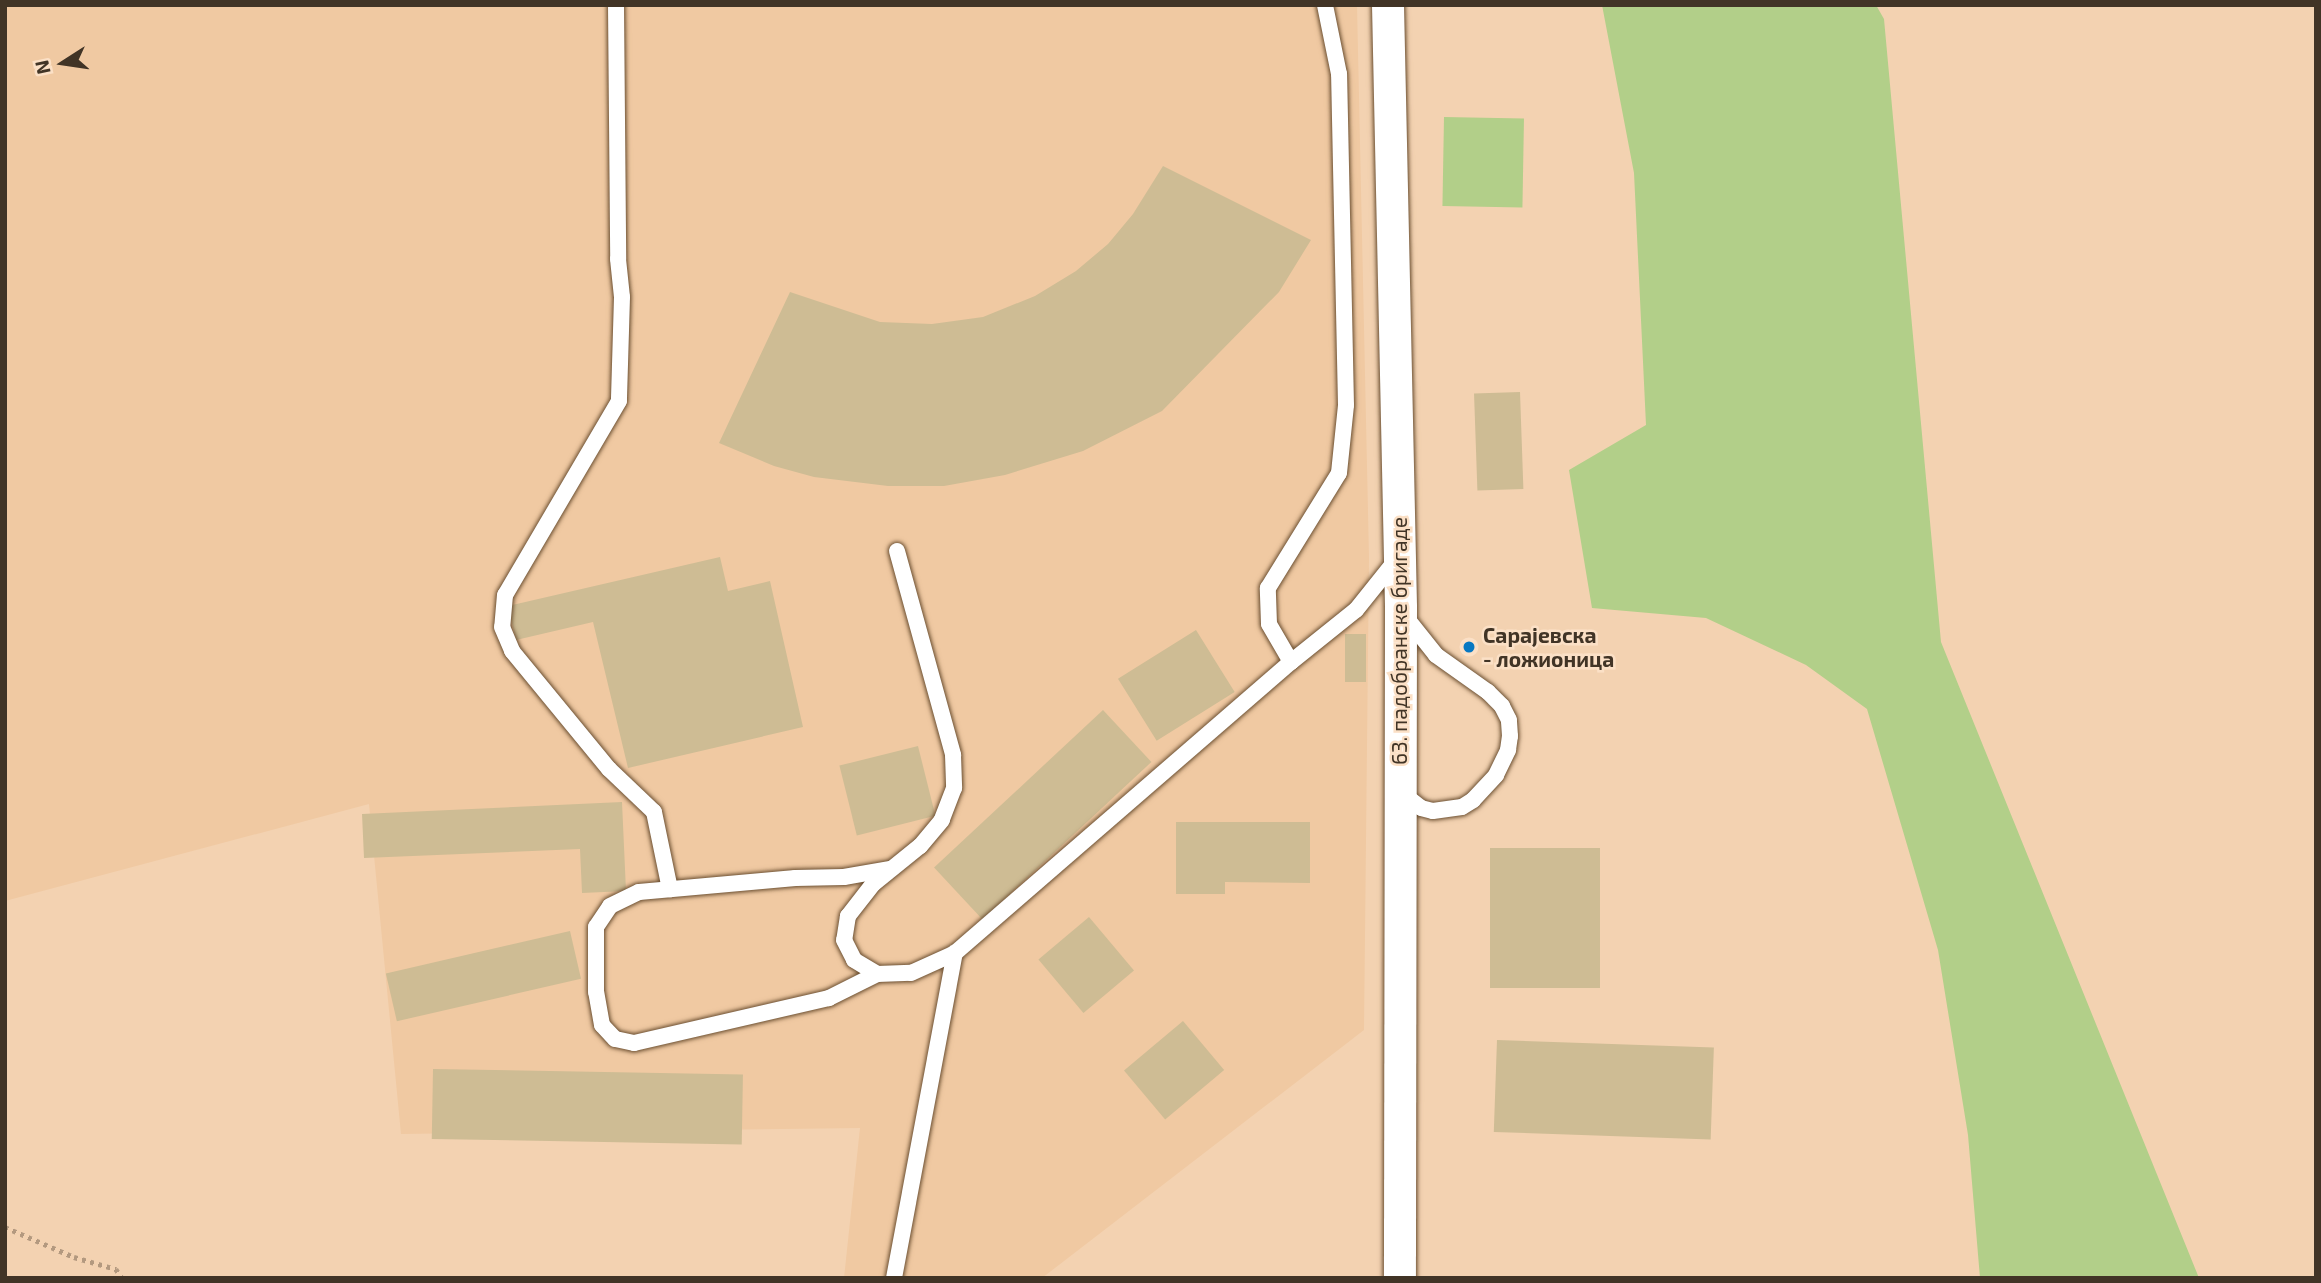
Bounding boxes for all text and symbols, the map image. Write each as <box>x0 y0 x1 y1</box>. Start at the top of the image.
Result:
north arrow <box>28 28 98 98</box>
text: N <box>29 58 55 77</box>
street label: 63. падобранске бригаде <box>1386 517 1412 765</box>
place label: Сарајевска - ложионица <box>1483 622 1614 672</box>
marker: Сарајевска - ложионица <box>1461 639 1477 655</box>

